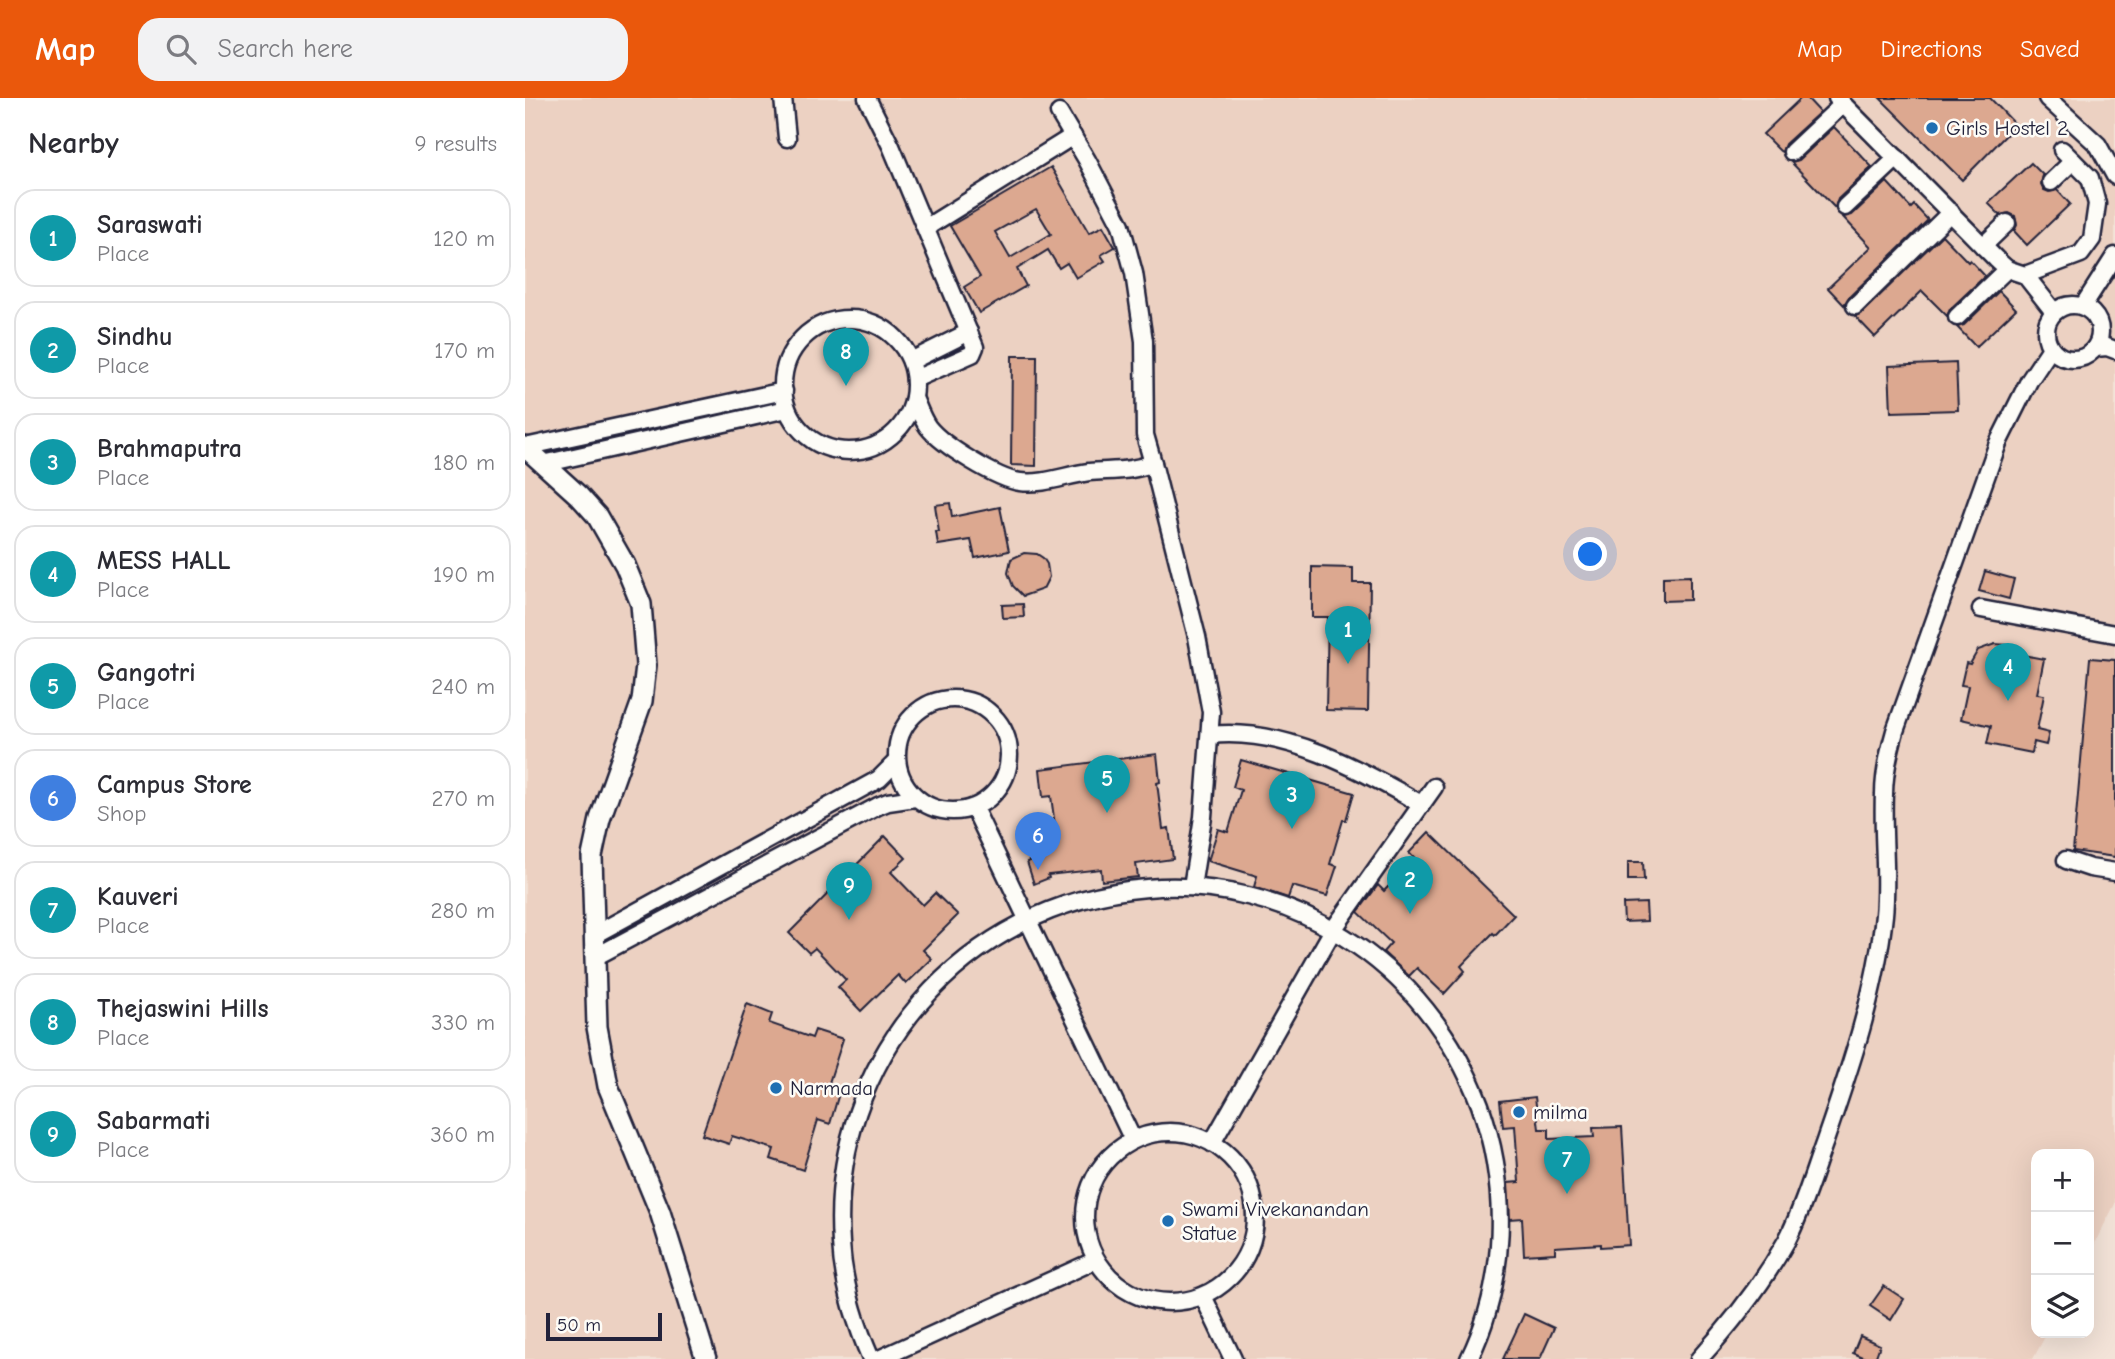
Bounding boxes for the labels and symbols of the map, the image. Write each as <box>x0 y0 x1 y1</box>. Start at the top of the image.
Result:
place label: Girls Hostel 2 <box>1946 116 2068 140</box>
marker: Girls Hostel 2 <box>1924 120 1940 136</box>
pin: 8 <box>823 328 869 386</box>
your location <box>1573 537 1607 571</box>
pin: 1 <box>1325 606 1371 664</box>
pin: 4 <box>1985 643 2031 701</box>
pin: 5 <box>1084 755 1130 813</box>
pin: 3 <box>1269 771 1315 829</box>
pin: 6 <box>1015 812 1061 870</box>
pin: 2 <box>1387 856 1433 914</box>
pin: 9 <box>826 862 872 920</box>
place label: Narmada <box>790 1076 873 1100</box>
marker: Narmada <box>768 1080 784 1096</box>
place label: milma <box>1533 1100 1588 1124</box>
marker: milma <box>1511 1104 1527 1120</box>
pin: 7 <box>1544 1136 1590 1194</box>
place label: Swami Vivekanandan Statue <box>1182 1197 1369 1245</box>
marker: Swami Vivekanandan Statue <box>1160 1213 1176 1229</box>
scale bar <box>546 1310 661 1342</box>

